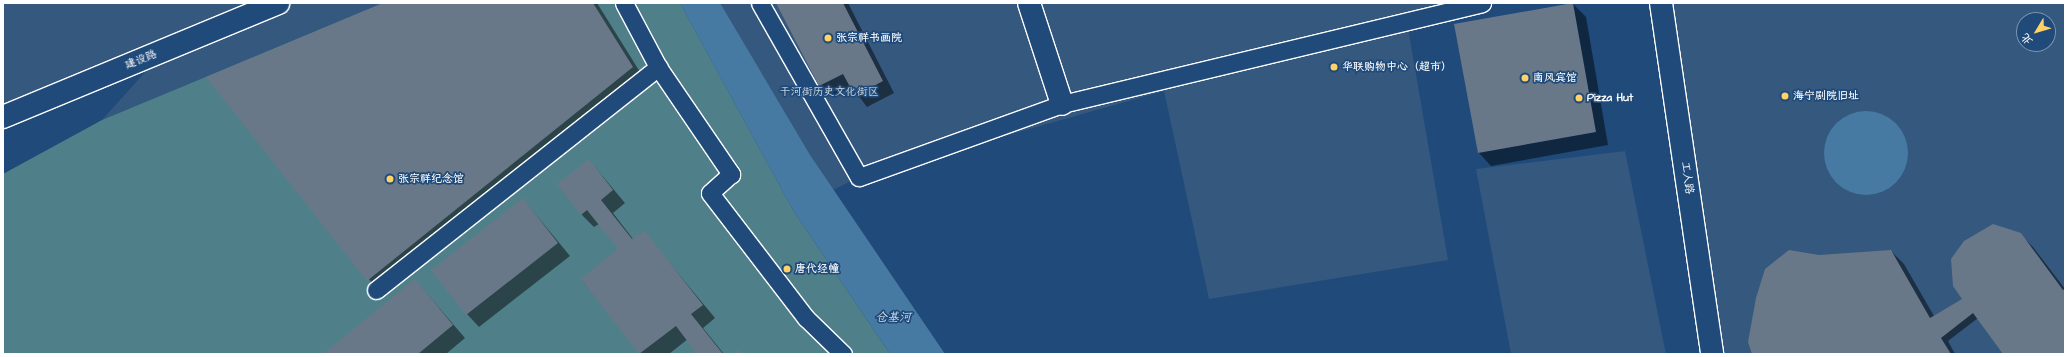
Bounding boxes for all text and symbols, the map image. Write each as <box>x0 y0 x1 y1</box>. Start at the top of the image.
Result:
north arrow <box>2016 12 2056 52</box>
text: 北 <box>2018 30 2036 48</box>
place label: 张宗祥书画院 <box>836 31 902 45</box>
marker: 张宗祥书画院 <box>823 33 833 43</box>
street label: 建设路 <box>123 48 159 72</box>
place label: 华联购物中心（超市） <box>1342 60 1452 74</box>
marker: 华联购物中心（超市） <box>1329 62 1339 72</box>
place label: 南风宾馆 <box>1533 71 1577 85</box>
marker: 南风宾馆 <box>1520 73 1530 83</box>
park label: 干河街历史文化街区 <box>780 85 878 99</box>
place label: 海宁剧院旧址 <box>1793 89 1859 103</box>
place label: Pizza Hut <box>1587 91 1633 105</box>
marker: 海宁剧院旧址 <box>1780 91 1790 101</box>
marker: Pizza Hut <box>1574 93 1584 103</box>
street label: 工人路 <box>1678 161 1696 195</box>
place label: 张宗祥纪念馆 <box>398 172 464 186</box>
marker: 张宗祥纪念馆 <box>385 174 395 184</box>
place label: 唐代经幢 <box>795 262 839 276</box>
marker: 唐代经幢 <box>782 264 792 274</box>
water label: 仓基河 <box>875 311 911 325</box>

